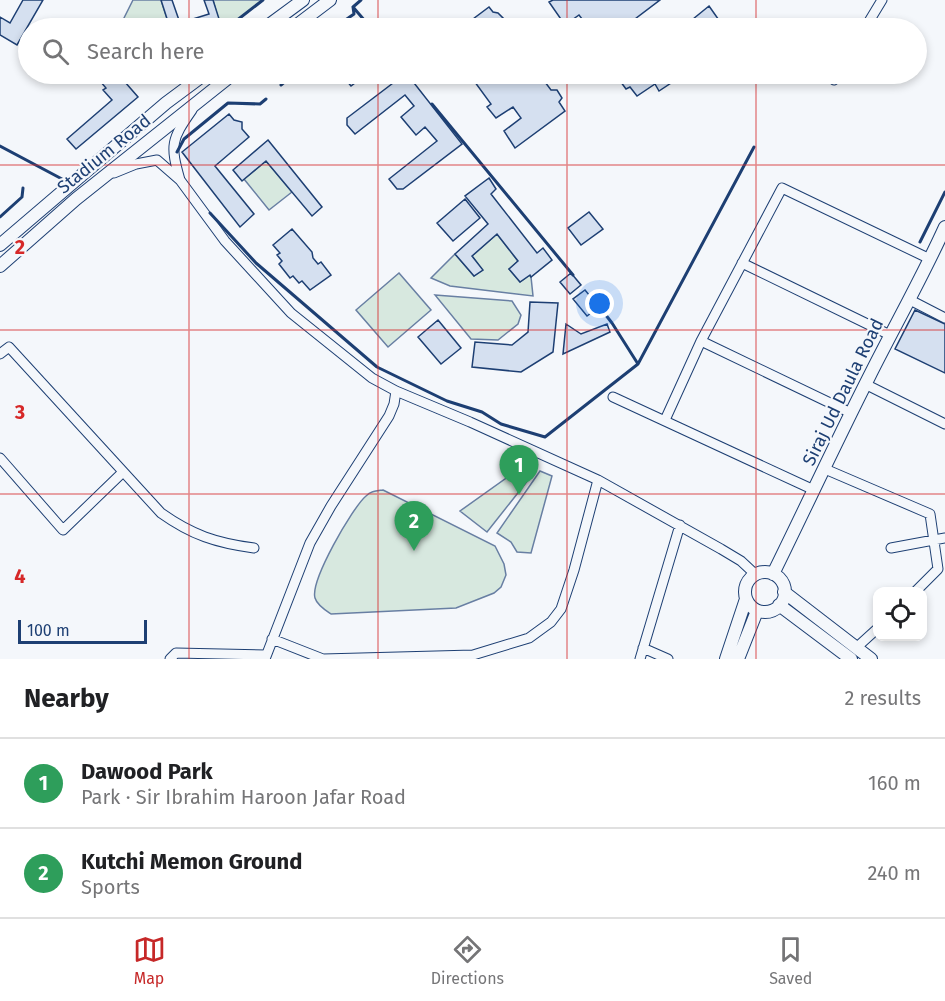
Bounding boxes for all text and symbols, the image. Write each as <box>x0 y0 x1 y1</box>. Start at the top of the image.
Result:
search box <box>18 18 927 84</box>
icon: search <box>39 35 72 68</box>
text: Search here <box>87 38 205 65</box>
street label: Stadium Road <box>53 110 155 198</box>
text: 2 <box>15 235 25 259</box>
your location <box>585 289 614 318</box>
street label: Siraj Ud Daula Road <box>798 315 888 469</box>
text: 3 <box>14 400 25 424</box>
pin: 1 <box>500 446 538 495</box>
pin: 2 <box>394 502 434 551</box>
text: 4 <box>14 564 26 588</box>
map controls <box>873 587 927 641</box>
button: locate <box>873 587 927 641</box>
scale bar <box>18 617 147 644</box>
text: 100 m <box>27 621 70 640</box>
text: Nearby <box>24 683 109 714</box>
text: 2 results <box>844 686 921 710</box>
text: Dawood Park <box>81 758 213 785</box>
text: 1 <box>39 771 48 795</box>
text: 160 m <box>868 771 921 795</box>
text: Park · Sir Ibrahim Haroon Jafar Road <box>81 785 406 809</box>
text: Kutchi Memon Ground <box>81 848 302 875</box>
text: 2 <box>38 861 49 885</box>
text: 240 m <box>867 861 921 885</box>
text: Sports <box>81 875 140 899</box>
tab: Map <box>133 933 166 988</box>
tab: Directions <box>431 933 504 988</box>
tab: Saved <box>769 933 812 988</box>

